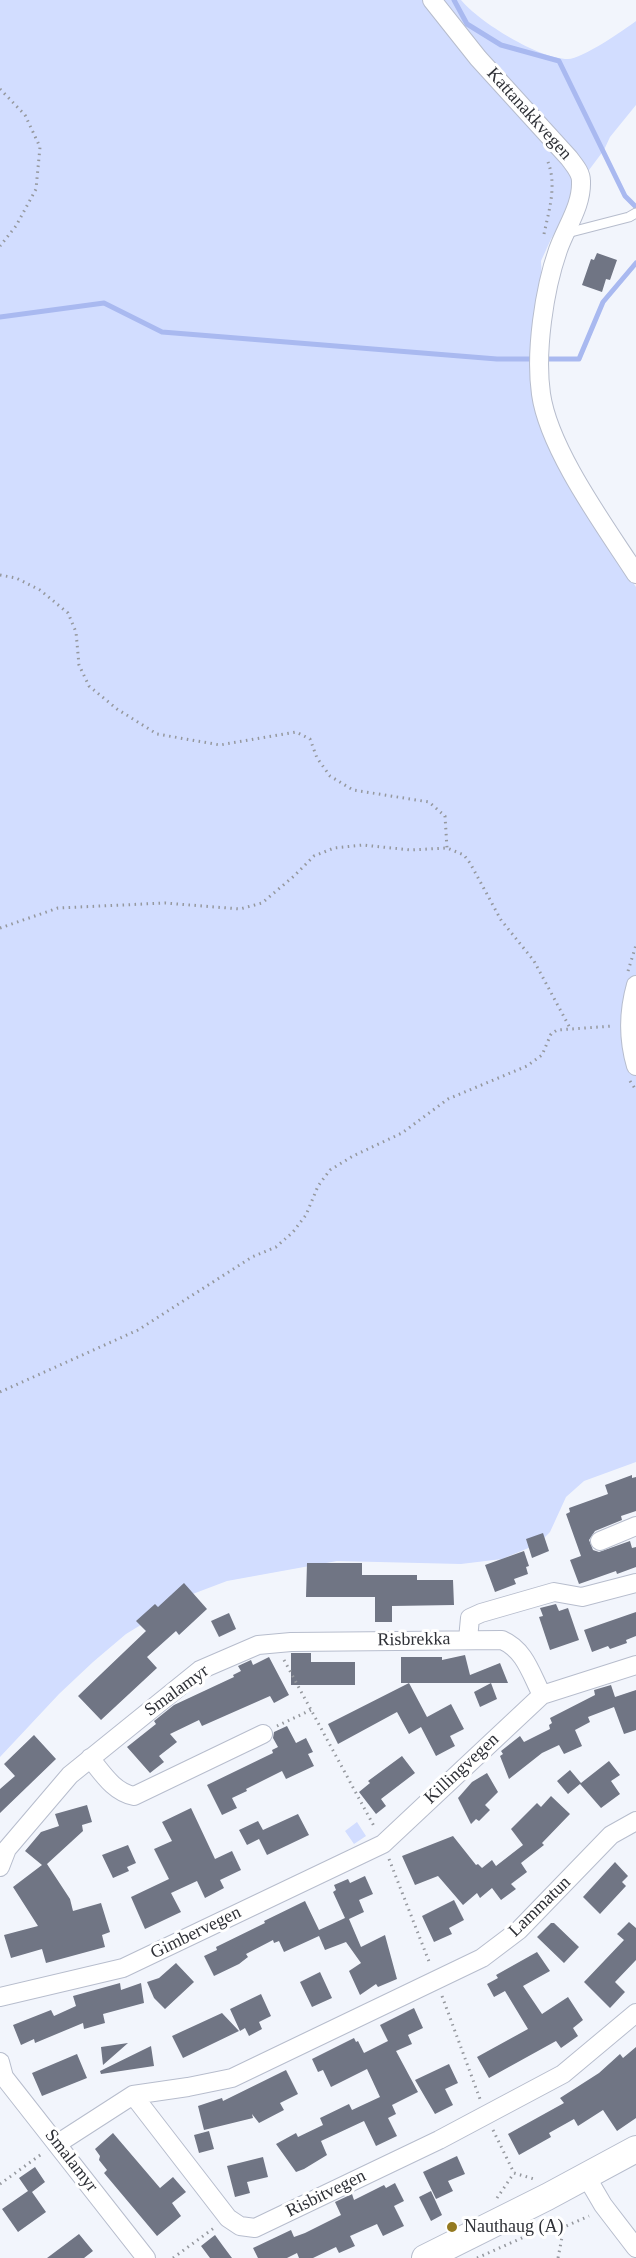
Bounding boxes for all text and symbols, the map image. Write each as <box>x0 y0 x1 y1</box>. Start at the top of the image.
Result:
street label: Kattanakkvegen <box>482 63 576 165</box>
street label: Risbrekka <box>377 1629 451 1651</box>
street label: Smalamyr <box>141 1661 213 1721</box>
street label: Killingvegen <box>420 1729 504 1809</box>
street label: Lammatun <box>504 1872 576 1942</box>
street label: Gimbervegen <box>147 1902 245 1964</box>
street label: Smalamyr <box>40 2125 102 2197</box>
street label: Risbitvegen <box>283 2165 369 2223</box>
place label: Nauthaug (A) <box>464 2216 563 2238</box>
marker: Nauthaug (A) <box>445 2220 459 2234</box>

